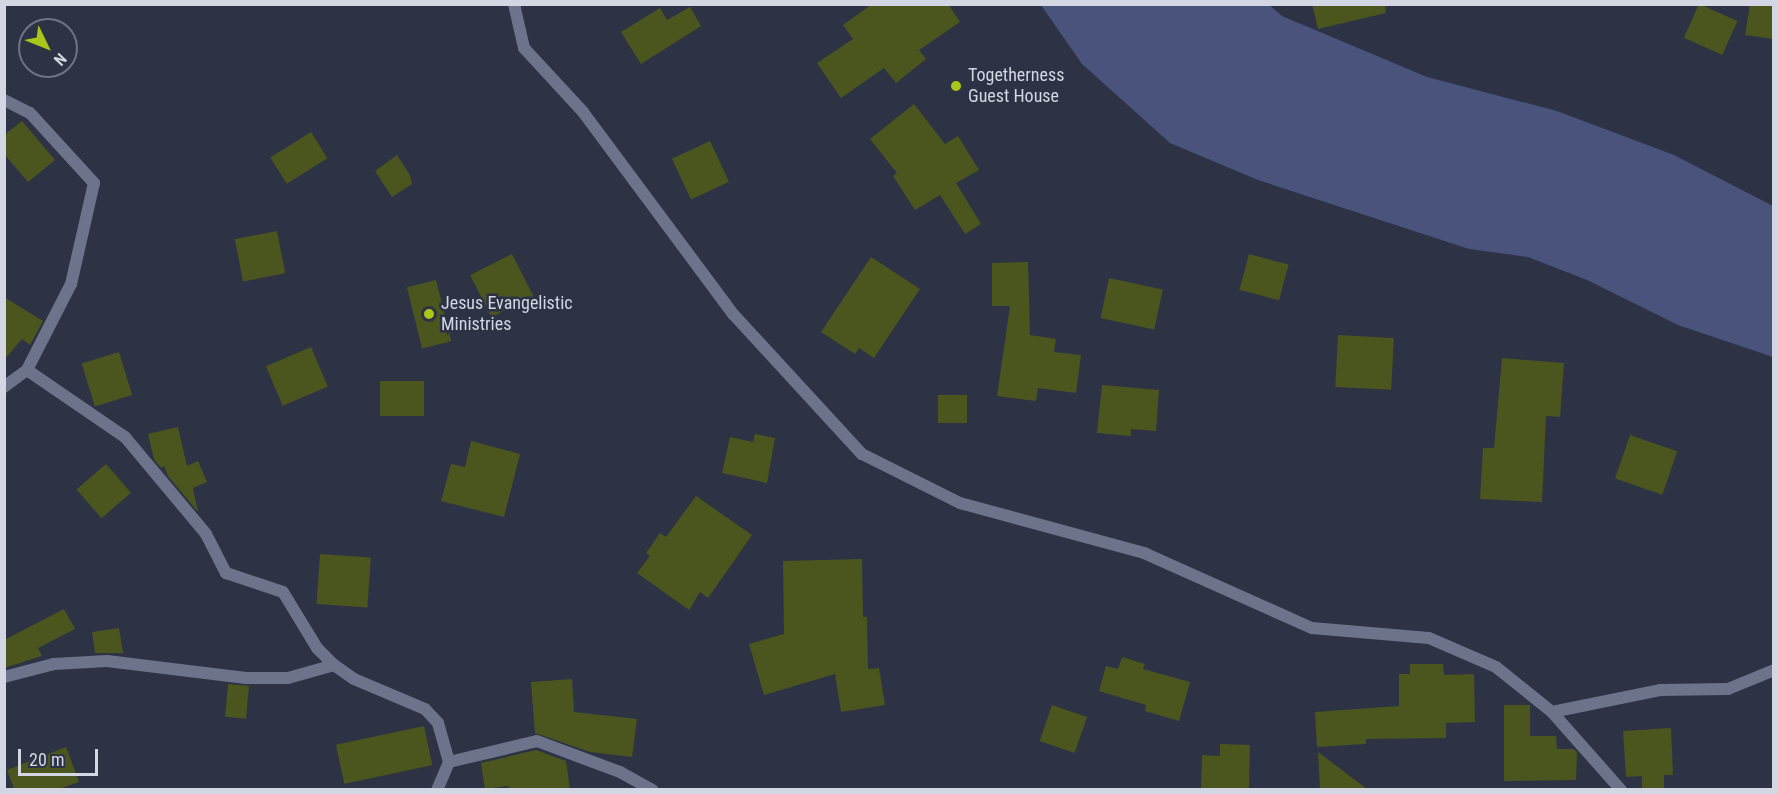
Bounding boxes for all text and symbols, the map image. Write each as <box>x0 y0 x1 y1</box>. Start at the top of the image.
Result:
north arrow <box>18 18 78 78</box>
text: N <box>50 49 70 69</box>
place label: Togetherness Guest House <box>968 65 1064 107</box>
marker: Togetherness Guest House <box>949 79 963 93</box>
place label: Jesus Evangelistic Ministries <box>441 293 573 336</box>
marker: Jesus Evangelistic Ministries <box>422 307 436 321</box>
scale bar <box>21 737 100 775</box>
text: 20 m <box>29 749 64 770</box>

